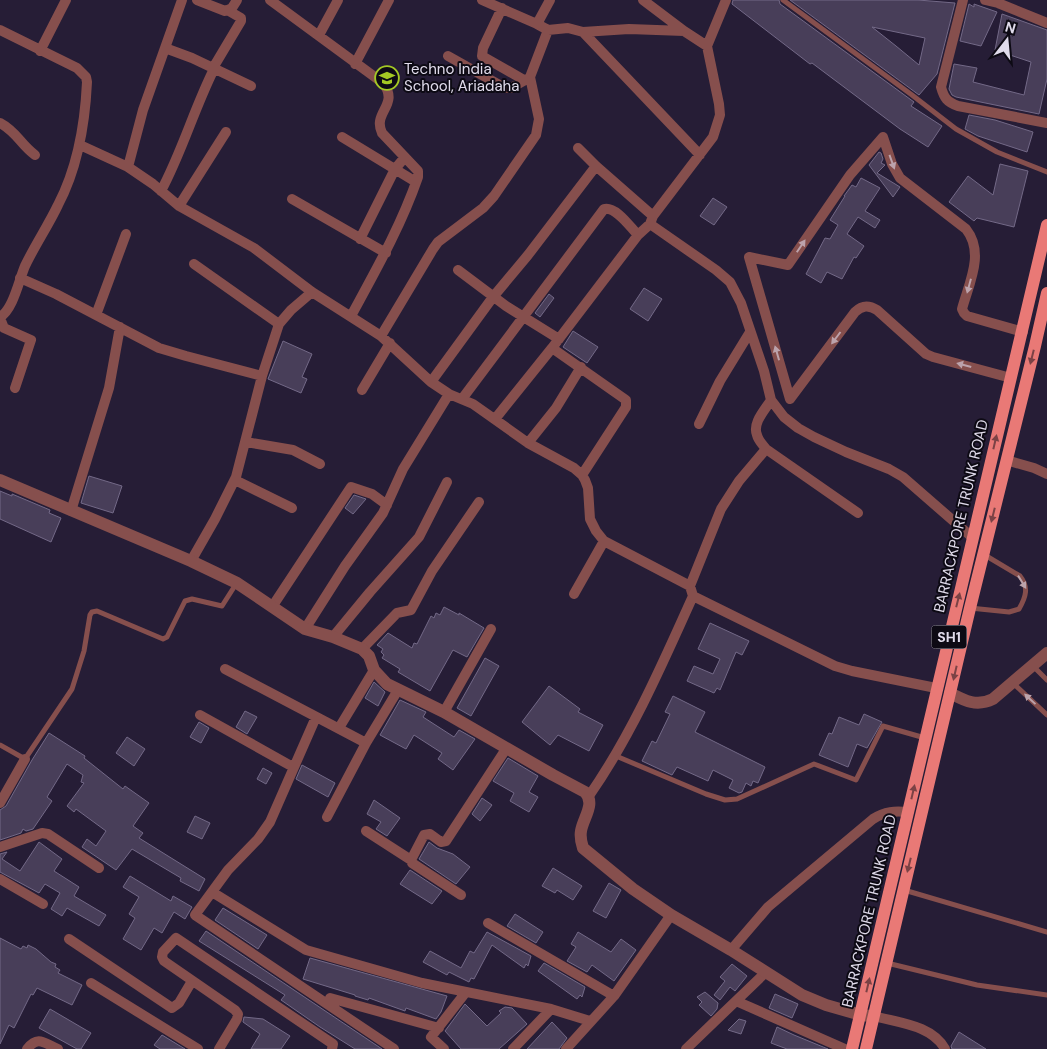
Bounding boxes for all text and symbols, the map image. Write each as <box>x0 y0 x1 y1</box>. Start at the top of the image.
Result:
north arrow <box>982 15 1032 65</box>
text: N <box>1003 17 1018 38</box>
place label: Techno India School, Ariadaha <box>404 59 519 96</box>
school or university icon: Techno India School, Ariadaha <box>374 65 400 91</box>
one-way arrow <box>889 154 896 169</box>
one-way arrow <box>796 239 806 253</box>
one-way arrow <box>964 278 972 293</box>
one-way arrow <box>831 331 841 345</box>
one-way arrow <box>772 345 780 360</box>
one-way arrow <box>1028 350 1036 365</box>
one-way arrow <box>956 361 971 369</box>
street label: BARRACKPORE TRUNK ROAD <box>929 418 993 614</box>
one-way arrow <box>991 434 999 449</box>
one-way arrow <box>988 507 996 522</box>
one-way arrow <box>1017 575 1026 588</box>
one-way arrow <box>954 592 962 608</box>
road number: SH1 <box>932 626 966 649</box>
one-way arrow <box>950 665 958 680</box>
one-way arrow <box>1024 693 1036 705</box>
one-way arrow <box>909 785 917 800</box>
street label: BARRACKPORE TRUNK ROAD <box>837 813 901 1009</box>
one-way arrow <box>905 858 913 873</box>
one-way arrow <box>864 977 872 992</box>

